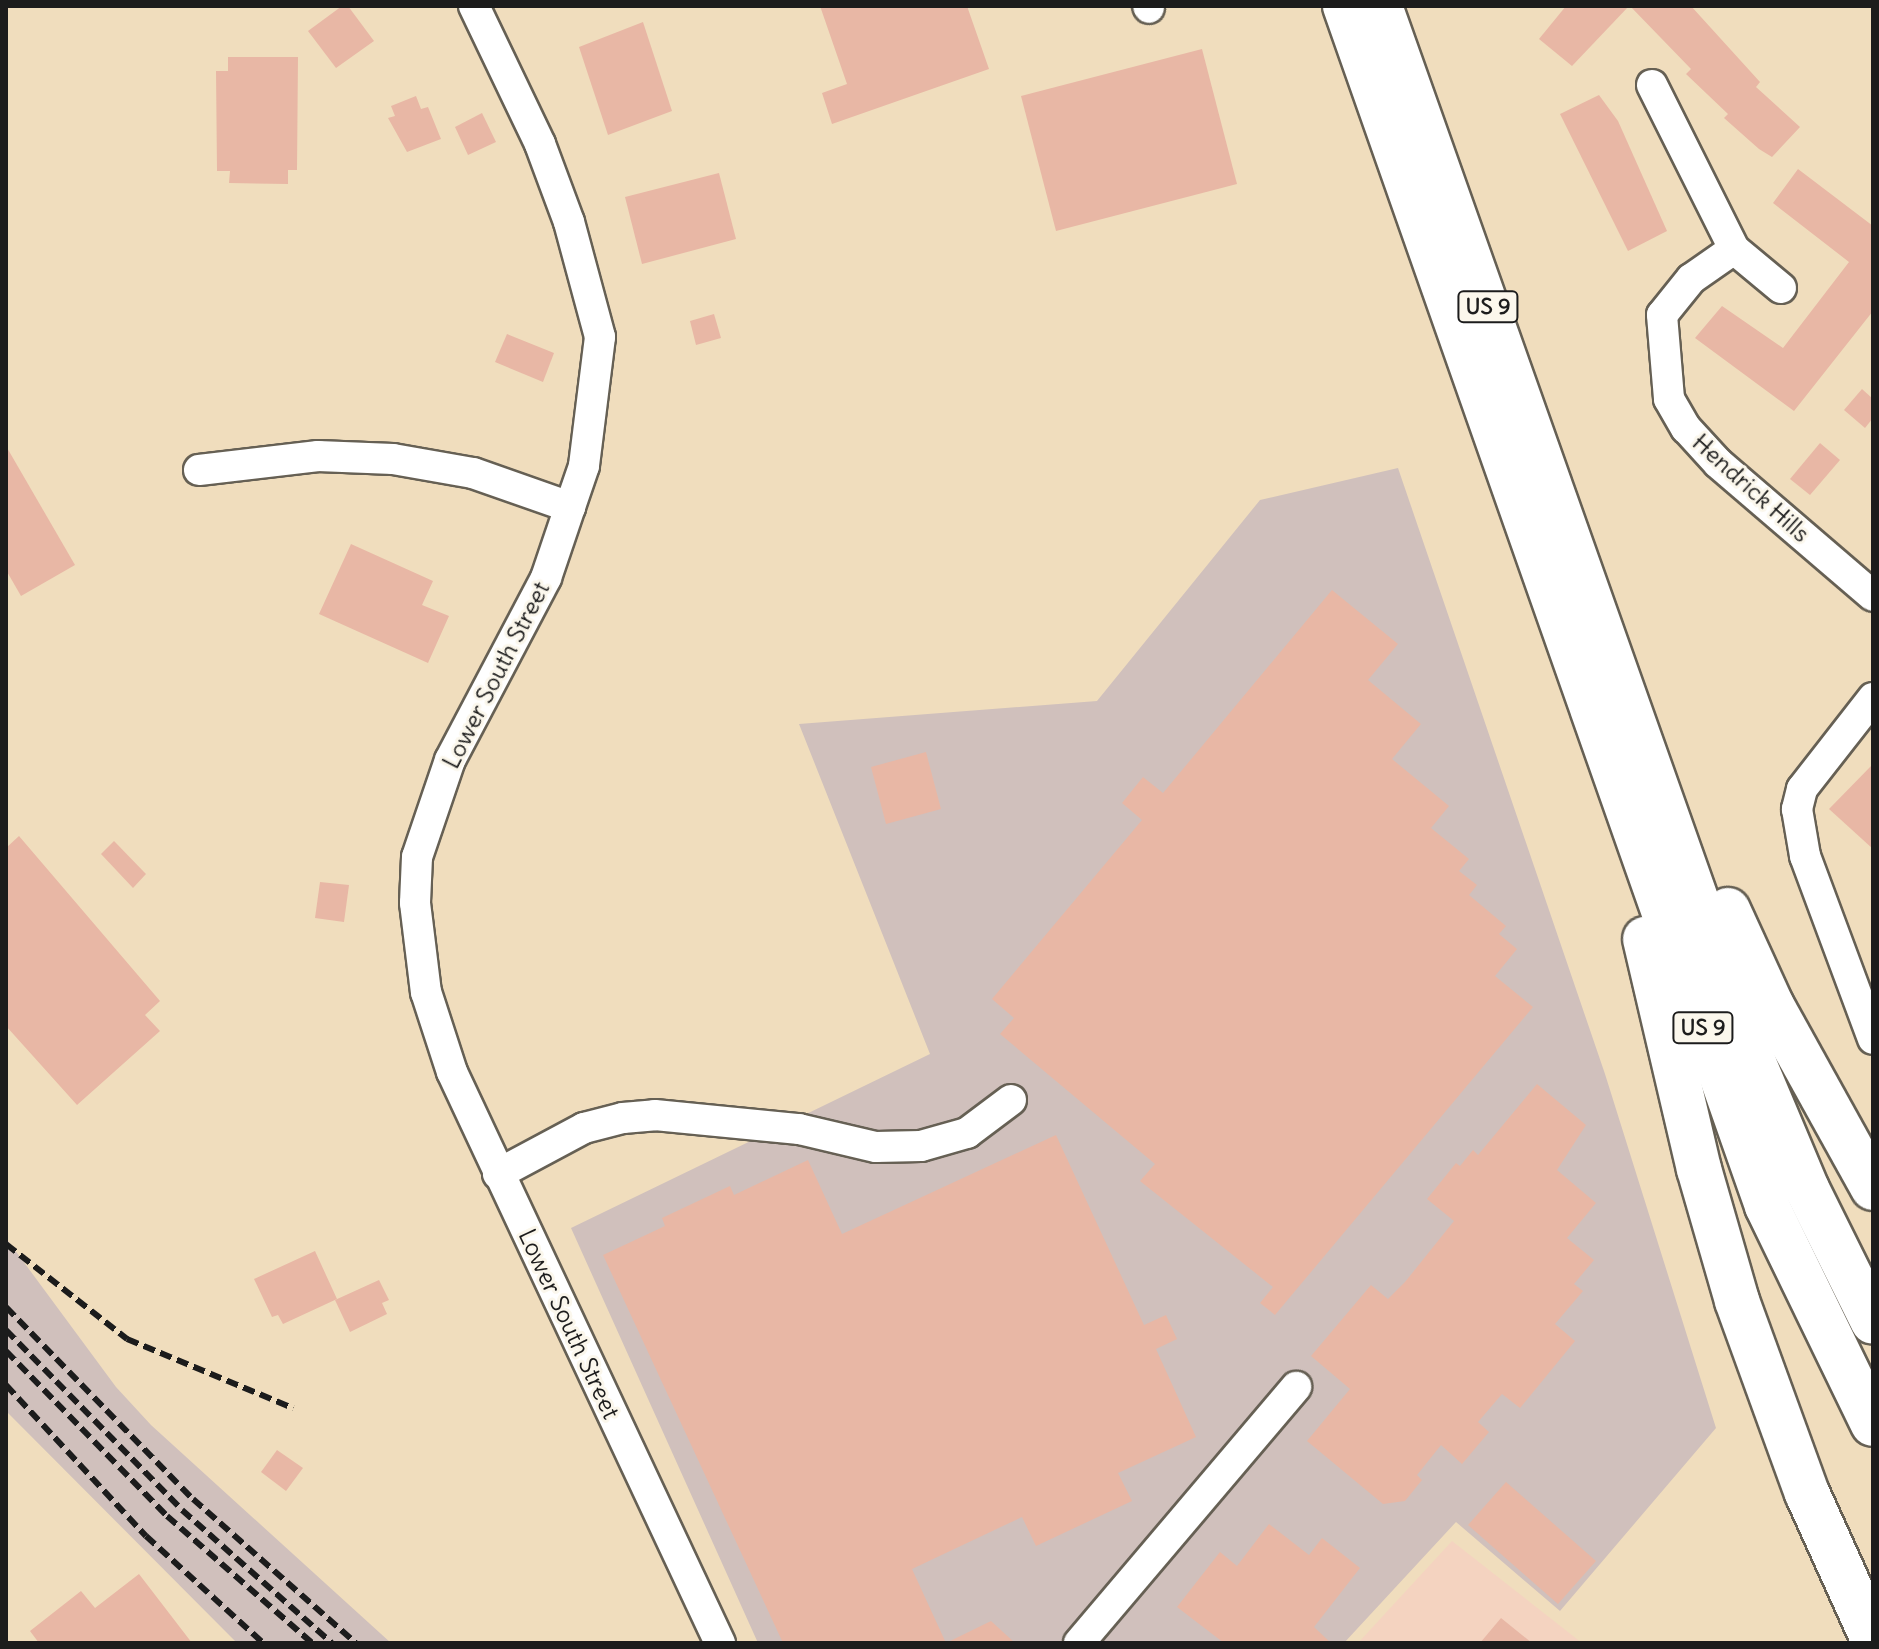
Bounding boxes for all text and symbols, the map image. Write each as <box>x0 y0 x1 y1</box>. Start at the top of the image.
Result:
road number: US 9 <box>1456 289 1520 325</box>
street label: Hendrick Hills <box>1687 428 1815 548</box>
street label: Lower South Street <box>436 577 556 773</box>
road number: US 9 <box>1671 1010 1735 1046</box>
street label: Lower South Street <box>512 1225 626 1423</box>

